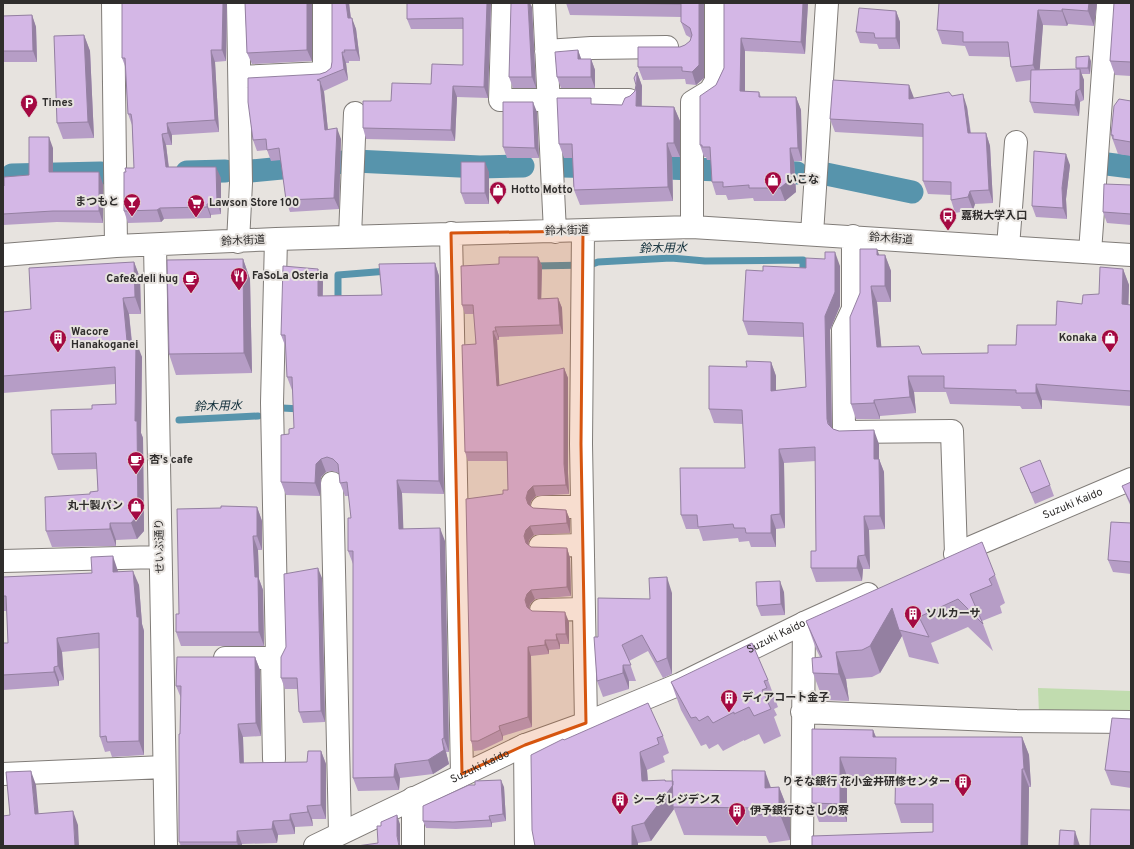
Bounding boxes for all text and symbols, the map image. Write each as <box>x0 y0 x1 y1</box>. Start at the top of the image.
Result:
parking icon: Times <box>19 93 39 118</box>
place label: Times <box>42 96 73 110</box>
shop icon: いこな <box>763 170 783 195</box>
place label: いこな <box>786 173 819 187</box>
shop icon: Hotto Motto <box>488 180 508 205</box>
place label: Hotto Motto <box>511 183 573 197</box>
bar icon: まつもと <box>122 192 142 217</box>
supermarket icon: Lawson Store 100 <box>186 193 206 218</box>
place label: まつもと <box>75 195 119 209</box>
place label: Lawson Store 100 <box>209 196 299 210</box>
bus stop icon: 嘉税大学入口 <box>938 206 958 231</box>
place label: 嘉税大学入口 <box>961 209 1027 223</box>
street label: 鈴木街道 <box>545 223 589 239</box>
street label: 鈴木街道 <box>869 230 913 248</box>
street label: 鈴木街道 <box>221 233 265 249</box>
water label: 鈴木用水 <box>639 241 689 257</box>
restaurant icon: FaSoLa Osteria <box>229 266 249 291</box>
cafe icon: Cafe&deli hug <box>181 269 201 294</box>
place label: FaSoLa Osteria <box>252 269 329 283</box>
place label: Cafe&deli hug <box>106 272 178 286</box>
place label: Wacore Hanakoganei <box>71 325 138 352</box>
building icon: Wacore Hanakoganei <box>48 328 68 353</box>
shop icon: Konaka <box>1100 328 1120 353</box>
place label: Konaka <box>1059 331 1097 345</box>
water label: 鈴木用水 <box>194 398 244 416</box>
cafe icon: 杏's cafe <box>126 450 146 475</box>
place label: 杏's cafe <box>149 453 193 467</box>
street label: Suzuki Kaido <box>1041 485 1105 523</box>
shop icon: 丸十製パン <box>126 496 146 521</box>
place label: 丸十製パン <box>67 499 123 513</box>
street label: せいぶ通り <box>153 518 167 574</box>
building icon: ソルカーサ <box>903 604 923 629</box>
place label: ソルカーサ <box>926 607 980 621</box>
street label: Suzuki Kaido <box>745 616 808 657</box>
building icon: ディアコート金子 <box>719 688 739 713</box>
place label: ディアコート金子 <box>742 691 829 705</box>
street label: Suzuki Kaido <box>448 747 512 787</box>
building icon: りそな銀行 花小金井研修センター <box>953 772 973 797</box>
place label: りそな銀行 花小金井研修センター <box>782 775 950 789</box>
building icon: シーダレジデンス <box>610 790 630 815</box>
place label: シーダレジデンス <box>633 793 721 807</box>
building icon: 伊予銀行むさしの寮 <box>727 801 747 826</box>
place label: 伊予銀行むさしの寮 <box>750 804 849 818</box>

